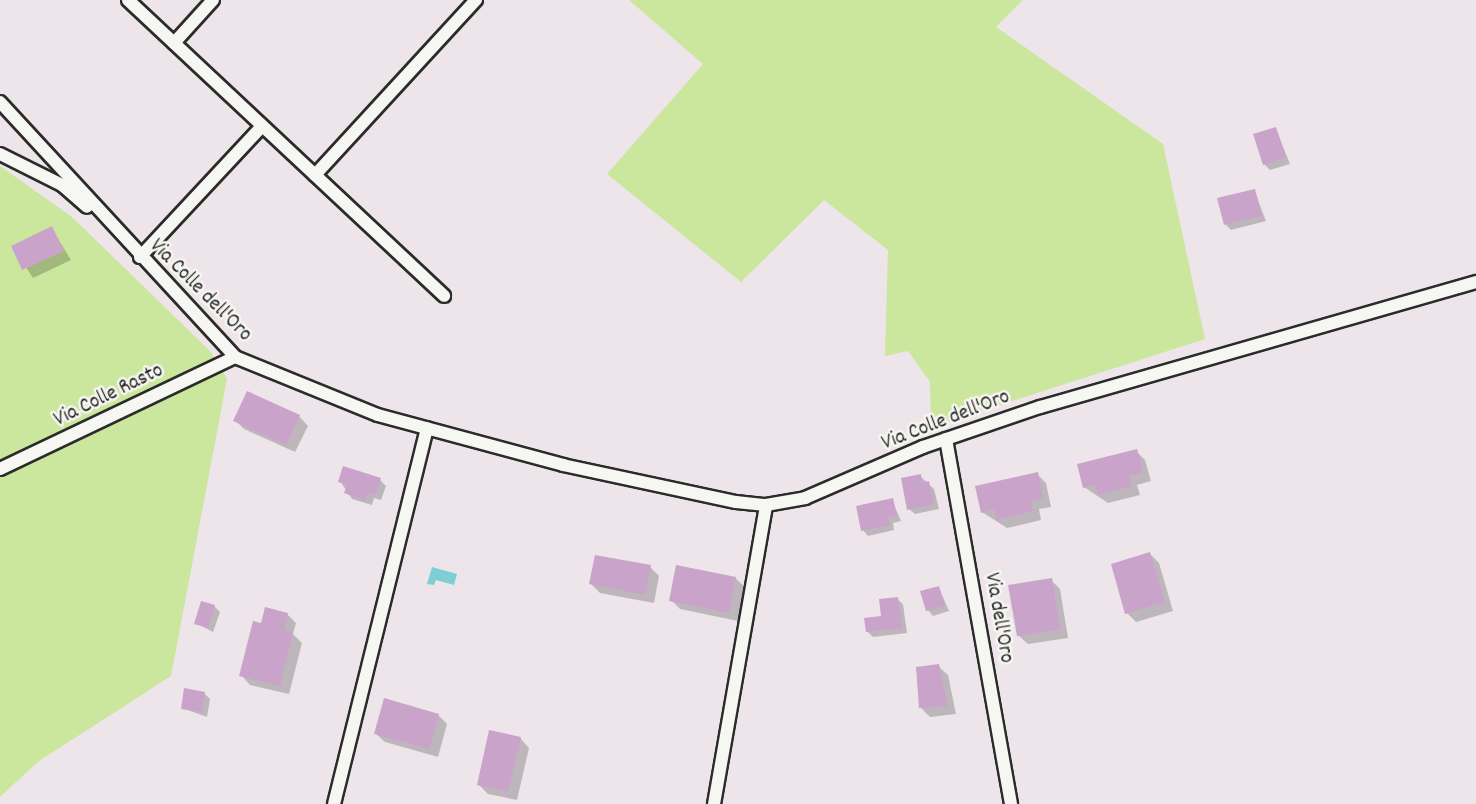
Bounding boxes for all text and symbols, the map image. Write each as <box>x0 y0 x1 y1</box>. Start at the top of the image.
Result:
street label: Via Colle dell'Oro <box>143 234 257 348</box>
street label: Via Colle Rasto <box>50 359 168 433</box>
street label: Via Colle dell'Oro <box>879 385 1013 457</box>
street label: Via dell'Oro <box>978 571 1018 665</box>

